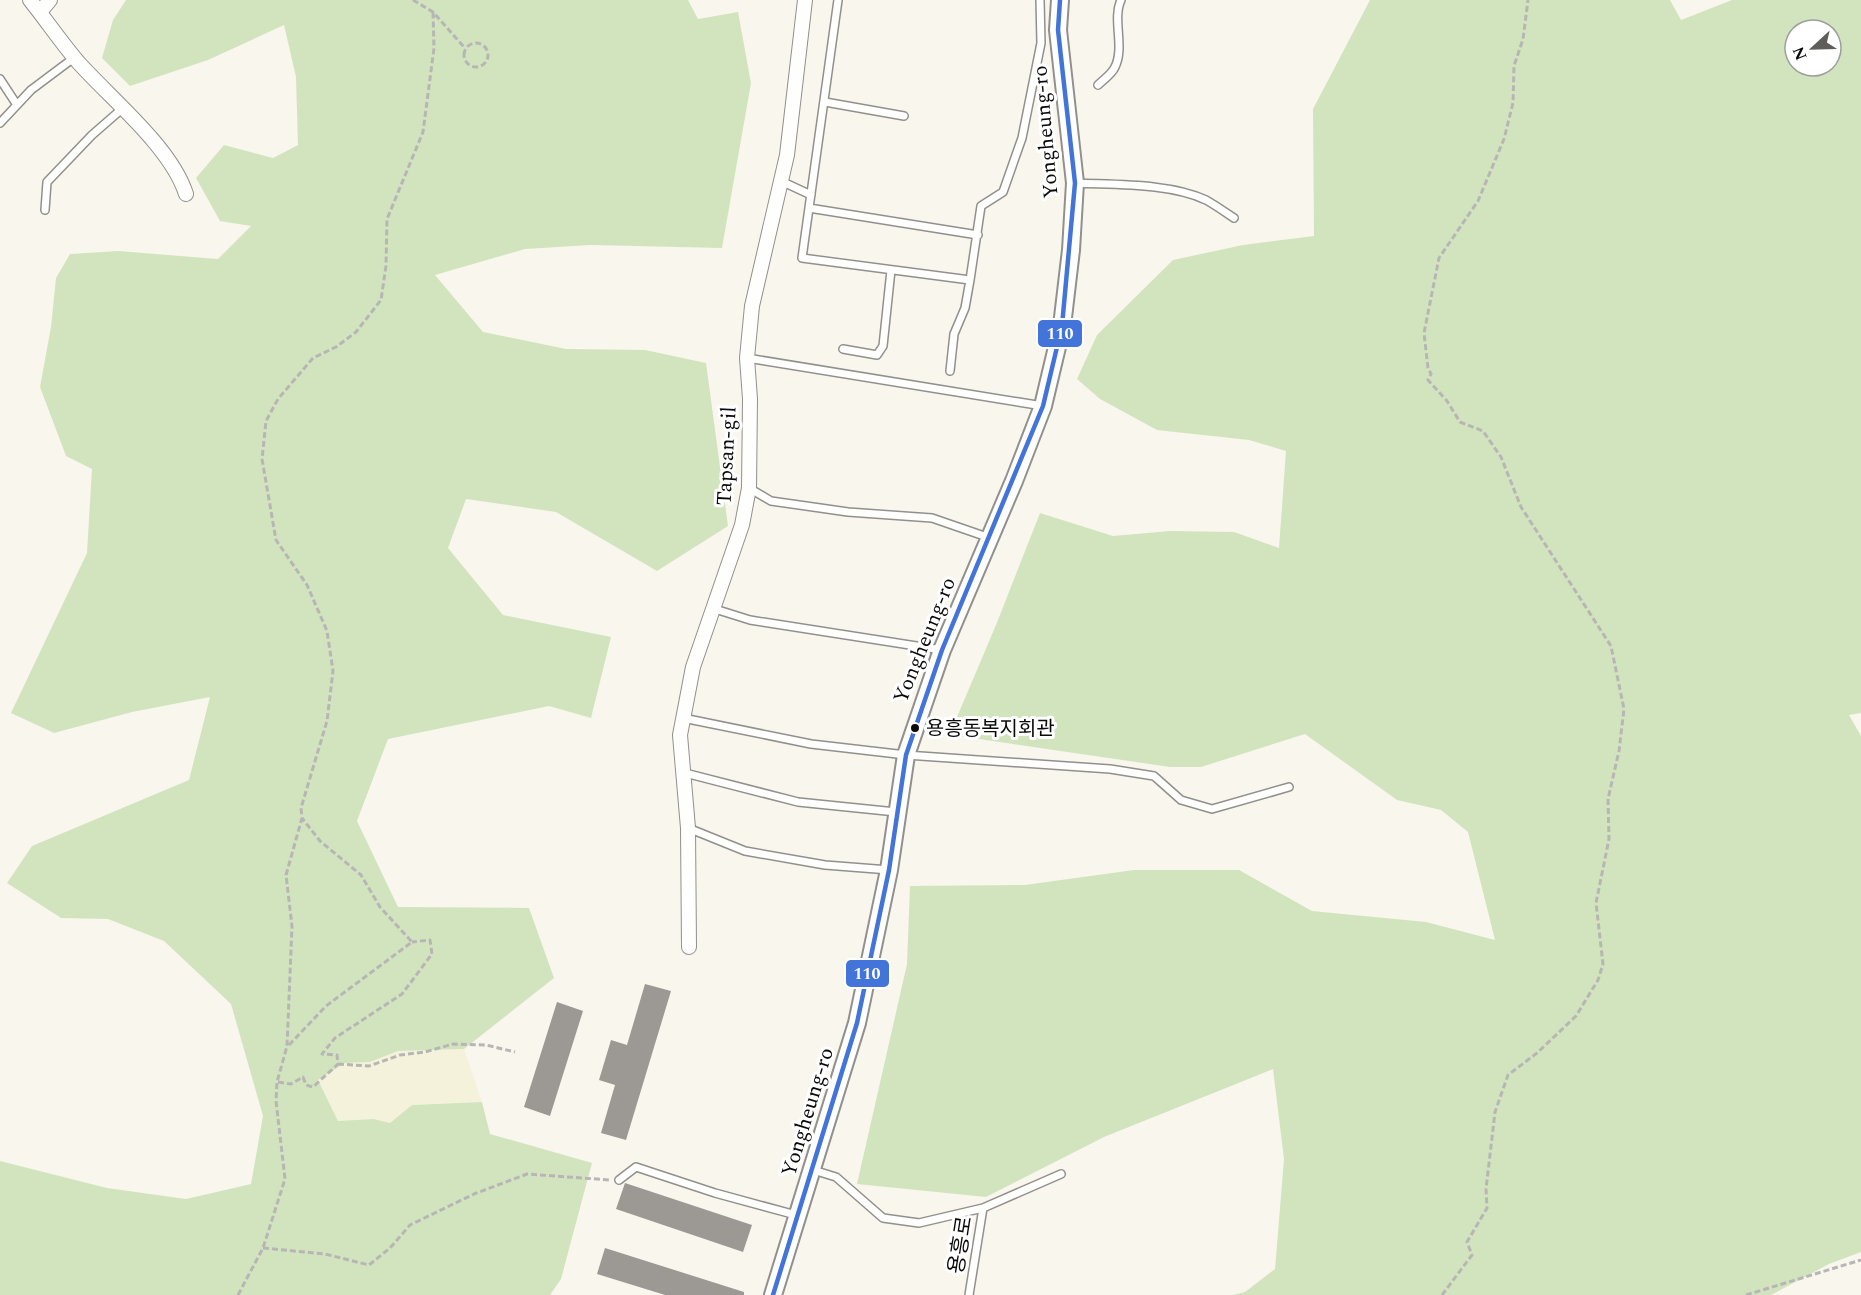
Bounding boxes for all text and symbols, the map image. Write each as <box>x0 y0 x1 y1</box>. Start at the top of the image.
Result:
north arrow <box>1783 18 1843 78</box>
text: N <box>1786 43 1814 64</box>
street label: Yongheung-ro <box>1024 64 1068 200</box>
line badge: 110 <box>1037 319 1083 348</box>
text: 110 <box>1047 322 1073 346</box>
street label: Tapsan-gil <box>708 406 746 506</box>
street label: Yongheung-ro <box>885 573 965 708</box>
place label: 용흥동복지회관 <box>926 714 1055 744</box>
marker: 용흥동복지회관 <box>909 722 921 734</box>
line badge: 110 <box>845 959 890 988</box>
text: 110 <box>854 962 880 986</box>
street label: Yongheung-ro <box>773 1044 843 1181</box>
street label: 용흥로 <box>941 1214 981 1276</box>

